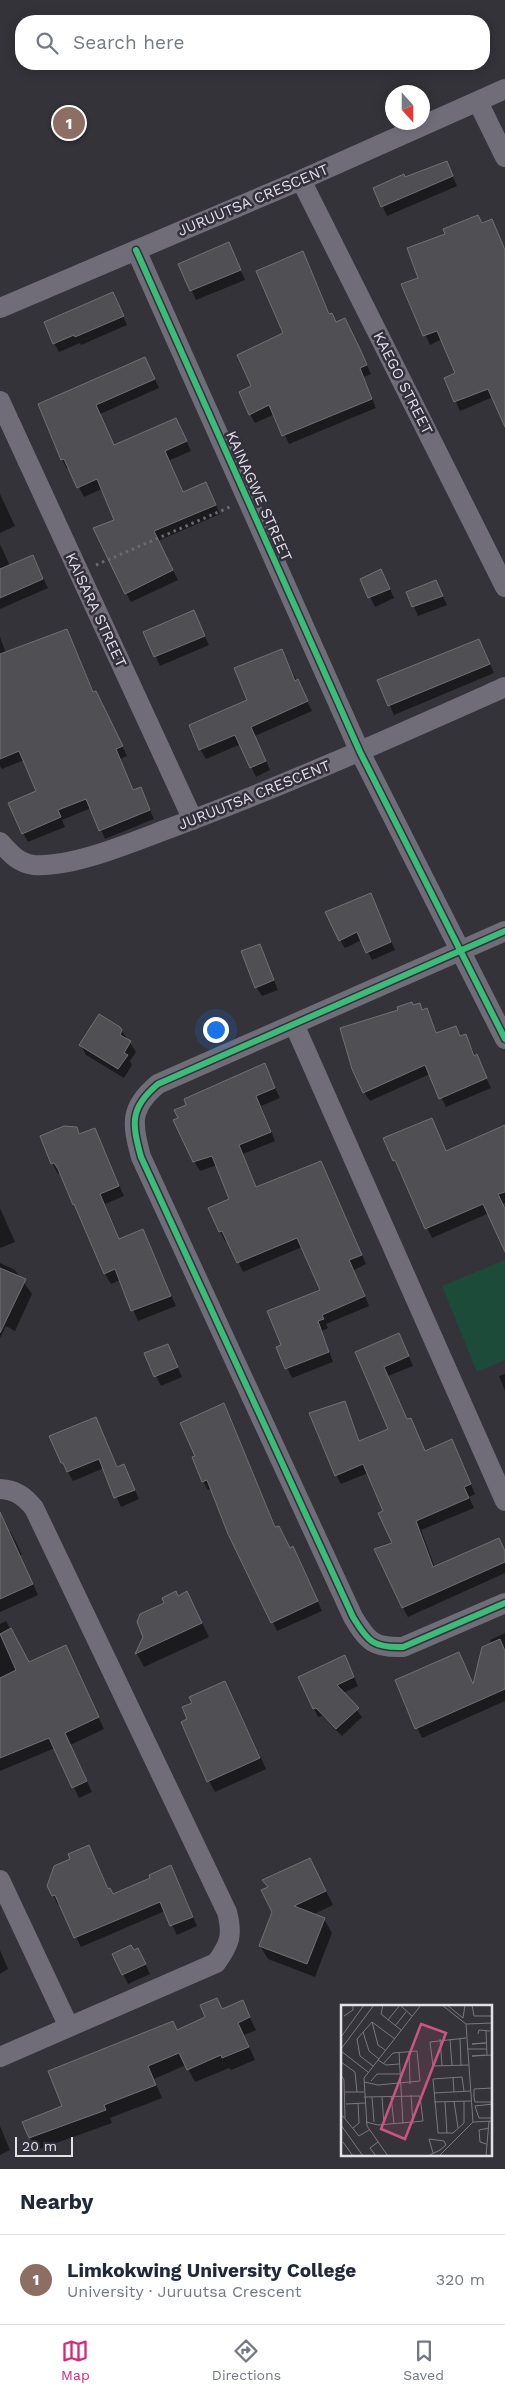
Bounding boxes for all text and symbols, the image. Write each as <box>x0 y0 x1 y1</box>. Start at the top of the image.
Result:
search box <box>15 15 490 70</box>
icon: search <box>33 29 61 57</box>
text: Search here <box>73 31 184 54</box>
north arrow <box>385 85 430 130</box>
pin: 1 <box>53 104 85 142</box>
street label: JURUUTSA CRESCENT <box>175 160 331 240</box>
street label: KAEGO STREET <box>369 329 437 437</box>
street label: KAINAGWE STREET <box>222 428 296 564</box>
street label: KAISARA STREET <box>62 550 130 670</box>
street label: JURUUTSA CRESCENT <box>175 756 333 834</box>
your location <box>203 1017 229 1043</box>
inset map <box>341 2005 492 2156</box>
scale bar <box>15 2134 72 2157</box>
text: 20 m <box>22 2138 57 2154</box>
text: Nearby <box>20 2189 93 2214</box>
text: Limkokwing University College <box>67 2259 356 2282</box>
text: 1 <box>33 2270 39 2289</box>
text: 320 m <box>436 2270 485 2289</box>
text: University · Juruutsa Crescent <box>67 2282 301 2301</box>
tab: Map <box>61 2337 90 2383</box>
tab: Directions <box>212 2337 281 2383</box>
tab: Saved <box>403 2337 444 2383</box>

